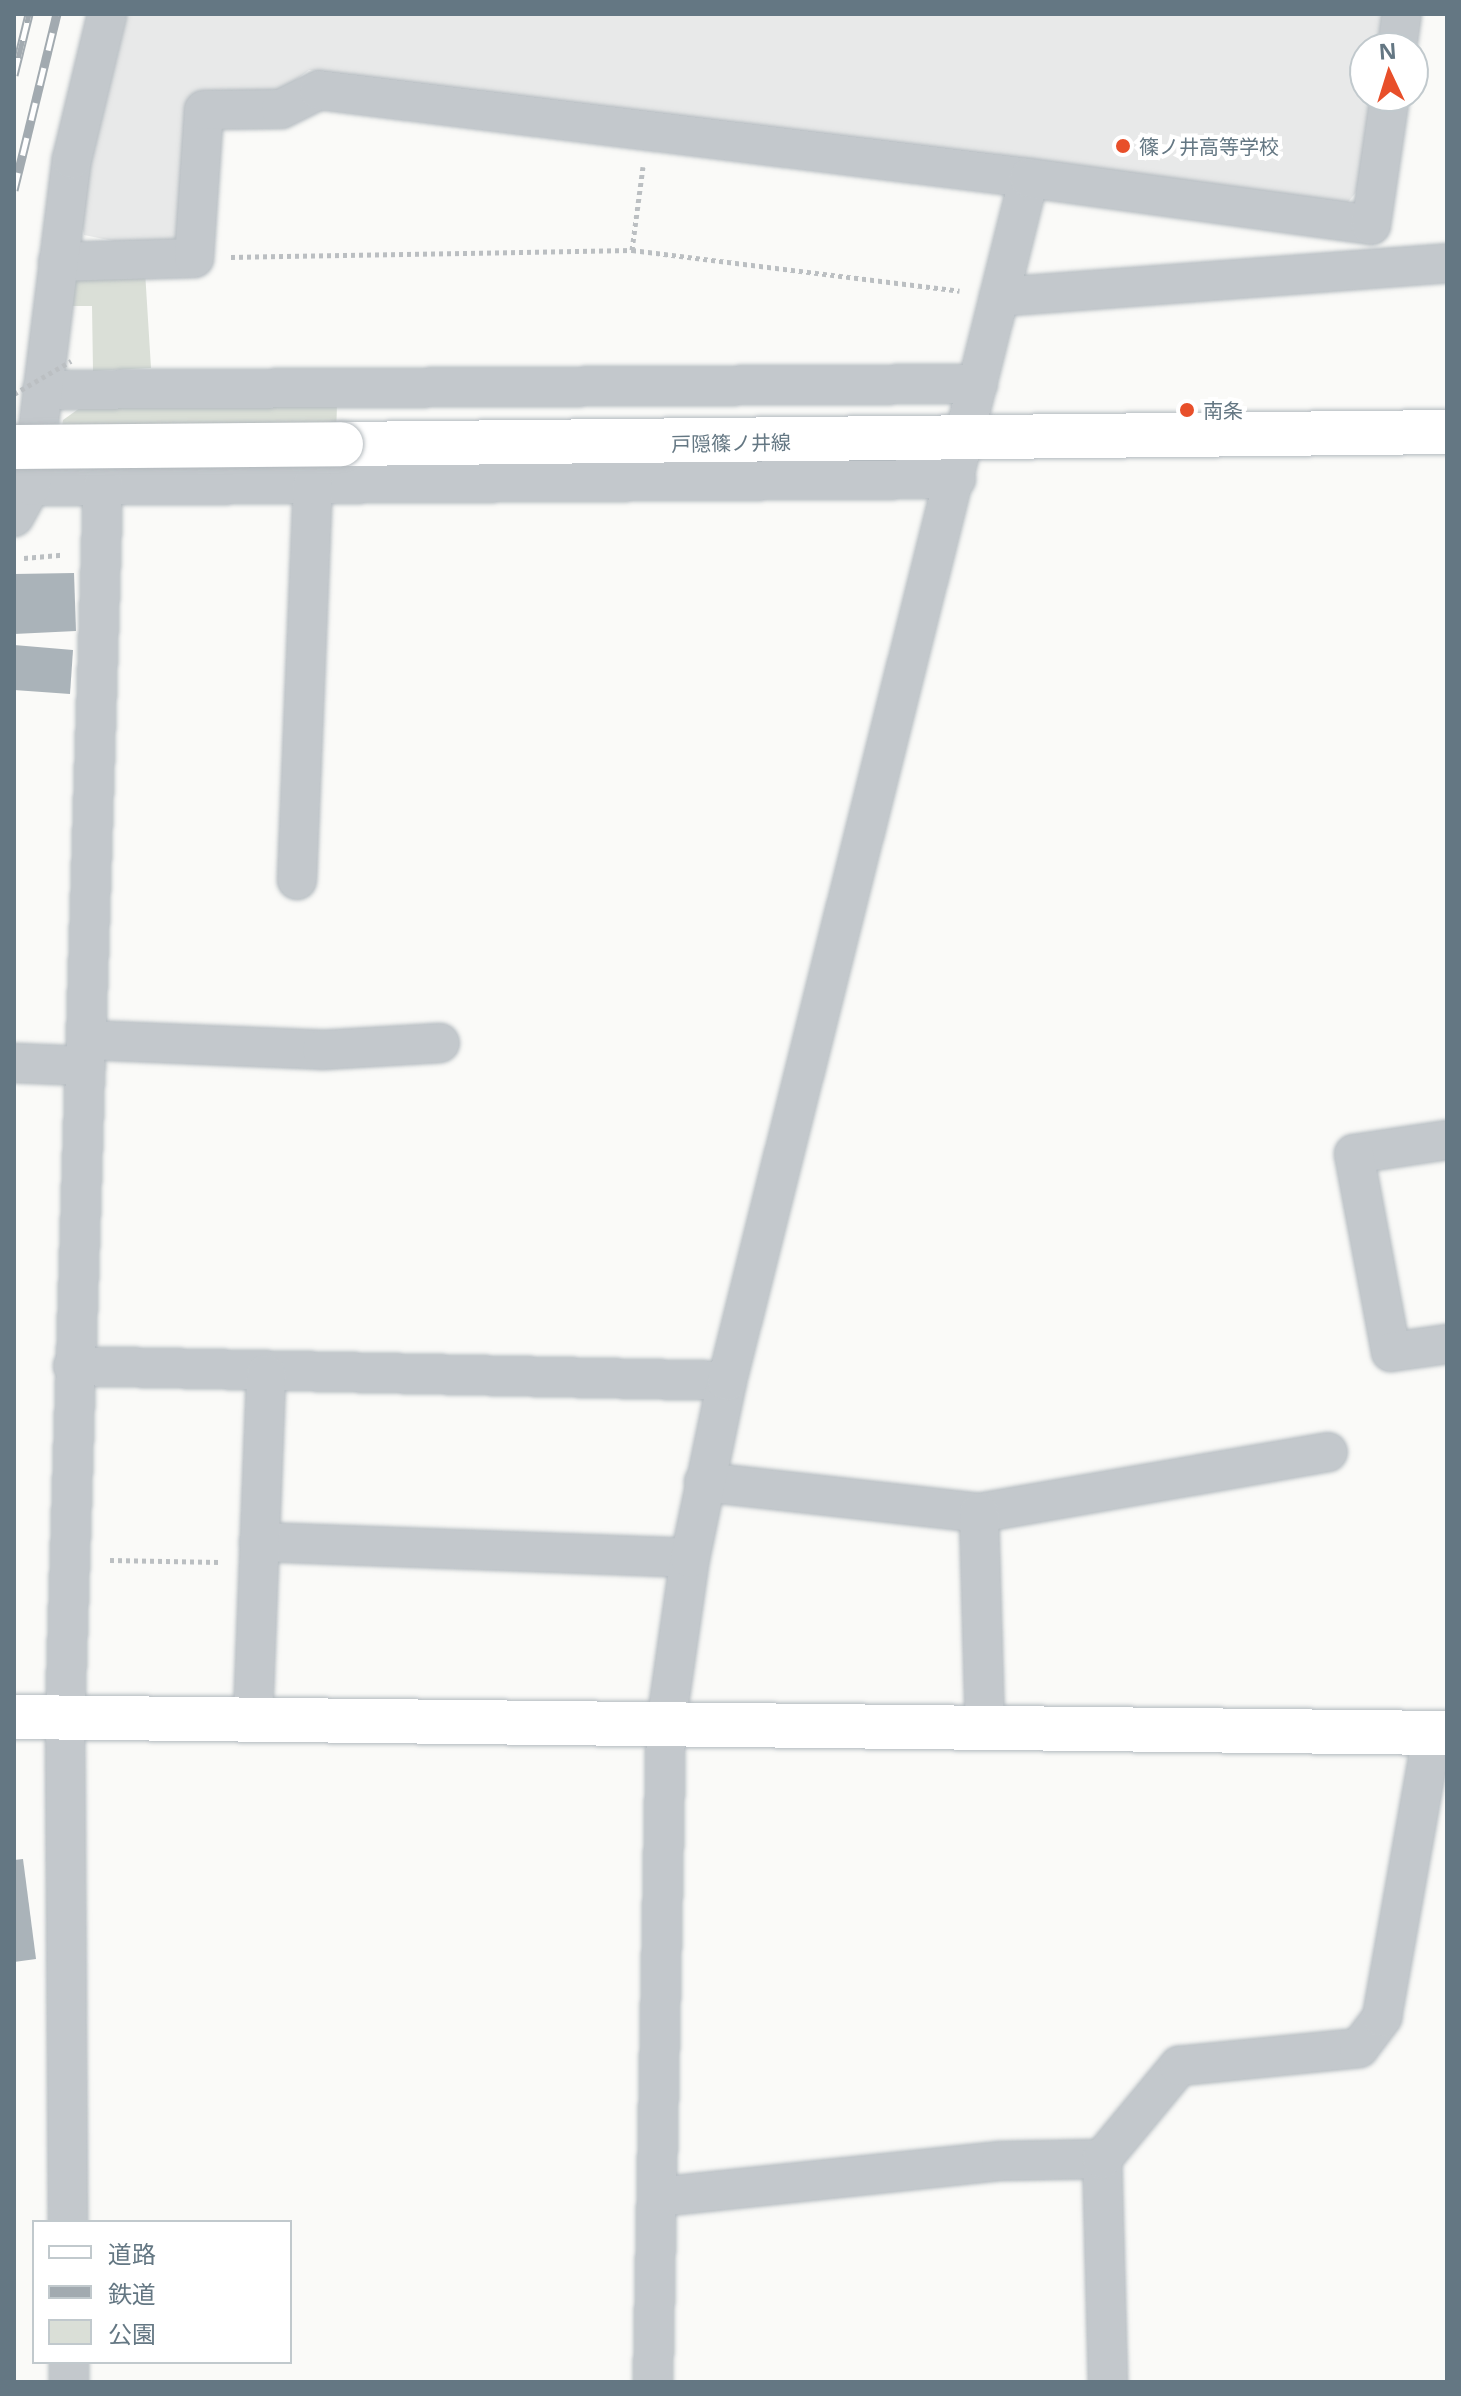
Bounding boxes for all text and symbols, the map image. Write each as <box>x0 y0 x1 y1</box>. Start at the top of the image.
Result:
north arrow <box>1349 32 1429 112</box>
text: N <box>1377 34 1397 66</box>
place label: 篠ノ井高等学校 <box>1139 134 1279 158</box>
marker: 篠ノ井高等学校 <box>1114 137 1132 155</box>
place label: 南条 <box>1203 398 1243 422</box>
marker: 南条 <box>1178 401 1196 419</box>
street label: 戸隠篠ノ井線 <box>671 430 791 456</box>
legend <box>32 2220 292 2364</box>
text: 道路 <box>108 2237 156 2270</box>
text: 鉄道 <box>108 2277 156 2310</box>
text: 公園 <box>108 2317 156 2350</box>

